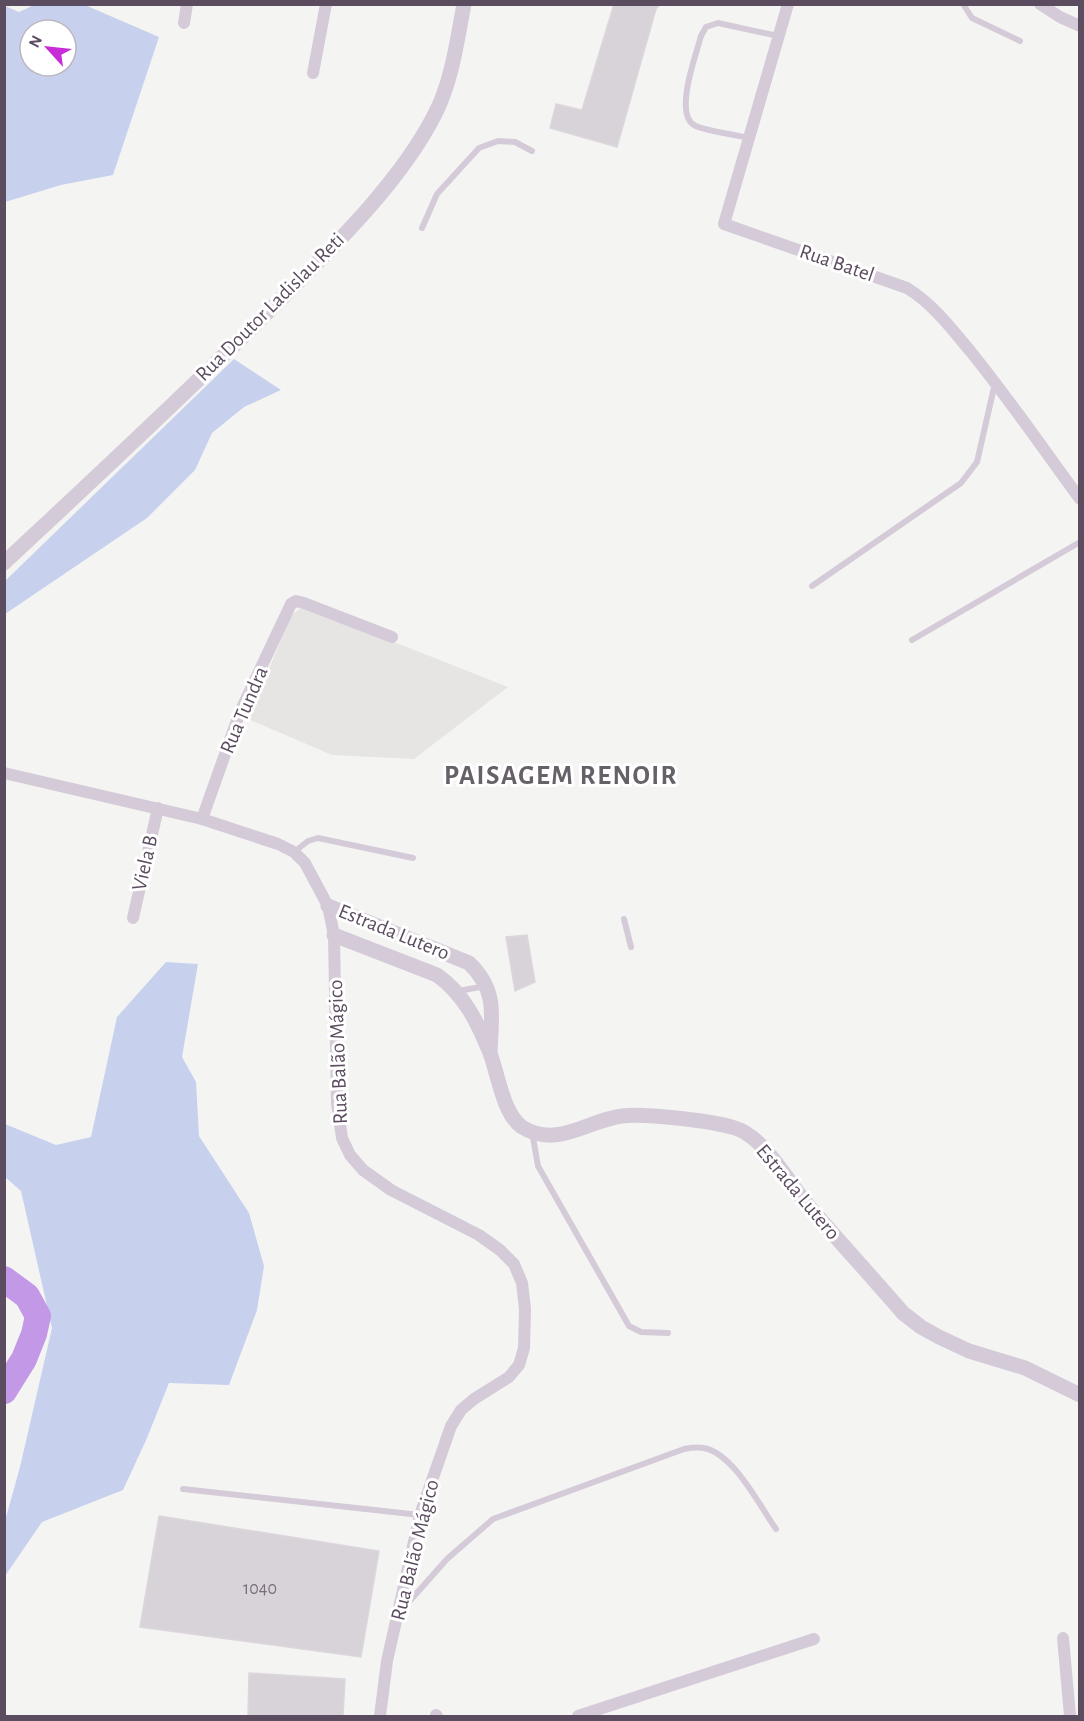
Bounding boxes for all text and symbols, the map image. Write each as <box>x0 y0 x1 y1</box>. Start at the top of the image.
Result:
north arrow <box>18 18 78 78</box>
text: N <box>26 33 45 50</box>
street label: Rua Doutor Ladislau Reti <box>192 229 348 385</box>
street label: Rua Batel <box>797 240 877 286</box>
street label: Rua Tundra <box>216 663 272 757</box>
district label: PAISAGEM RENOIR <box>444 762 678 789</box>
street label: Viela B <box>128 833 162 893</box>
street label: Estrada Lutero <box>336 900 452 964</box>
street label: Rua Balão Mágico <box>325 979 351 1125</box>
street label: Estrada Lutero <box>752 1140 844 1244</box>
street label: Rua Balão Mágico <box>387 1477 443 1623</box>
house number: 1040 <box>243 1580 277 1598</box>

